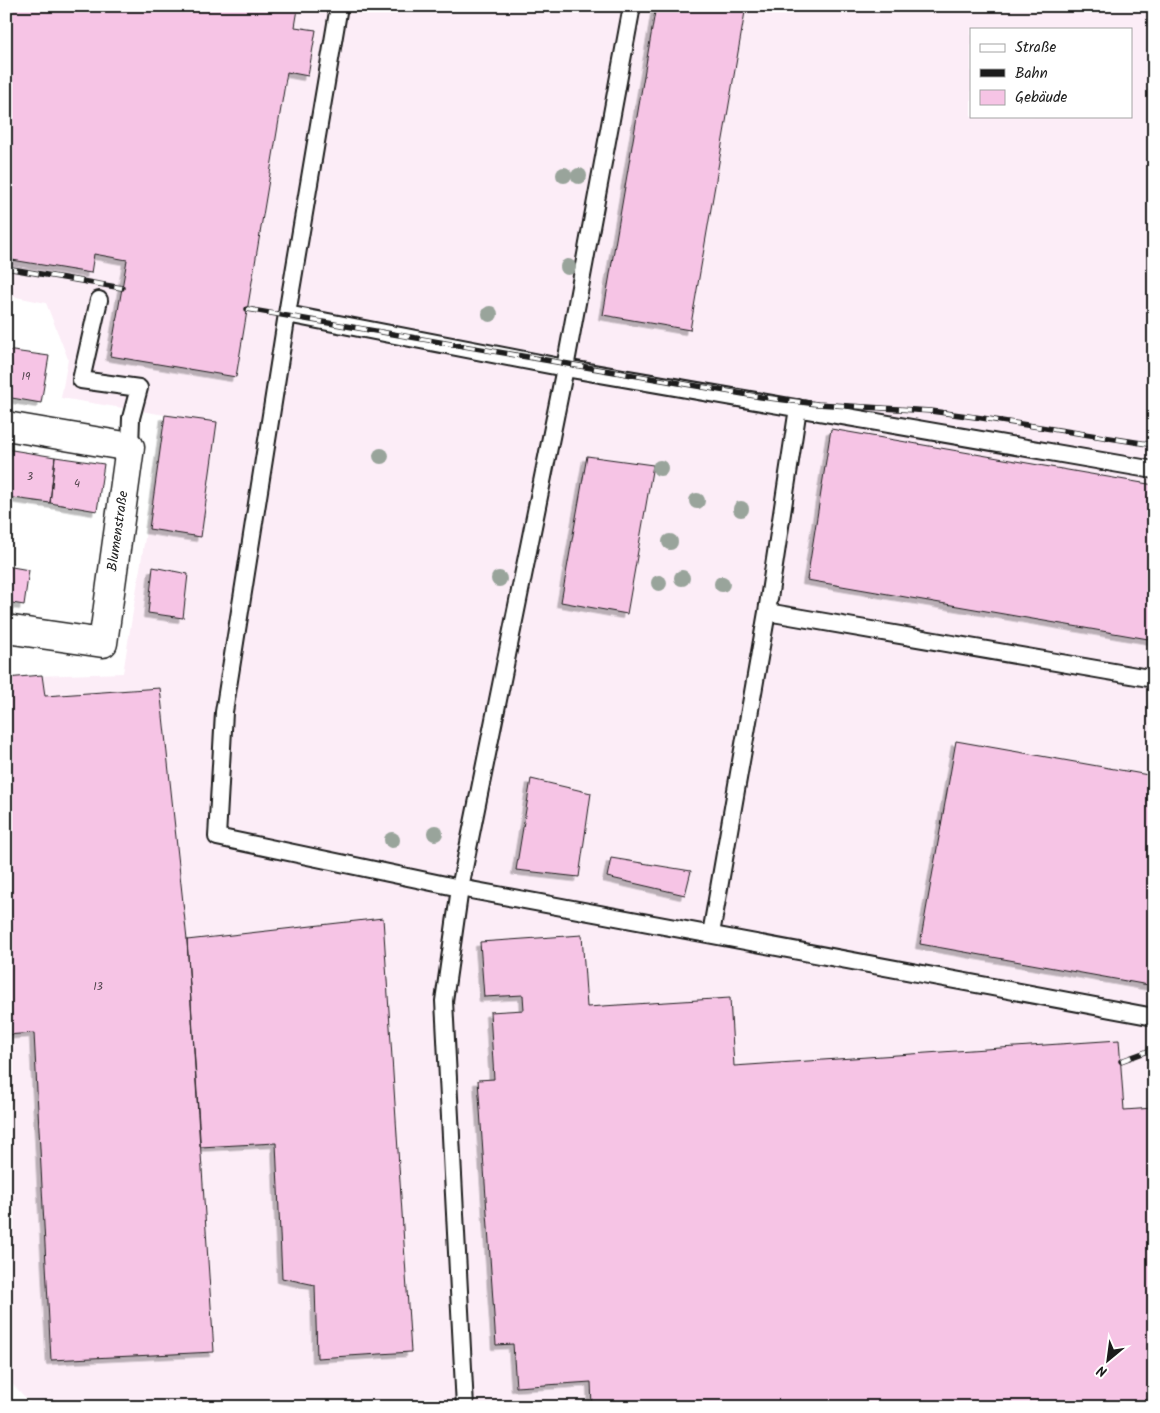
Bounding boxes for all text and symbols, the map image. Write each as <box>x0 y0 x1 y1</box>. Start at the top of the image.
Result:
legend <box>970 28 1132 118</box>
text: Straße <box>1015 36 1057 60</box>
text: Bahn <box>1015 62 1048 86</box>
text: Gebäude <box>1015 86 1068 110</box>
house number: 19 <box>22 368 31 386</box>
house number: 3 <box>27 468 33 486</box>
house number: 4 <box>74 475 80 493</box>
street label: Blumenstraße <box>101 489 135 573</box>
house number: 13 <box>93 978 103 996</box>
north arrow <box>1082 1336 1132 1386</box>
text: N <box>1093 1359 1111 1382</box>

